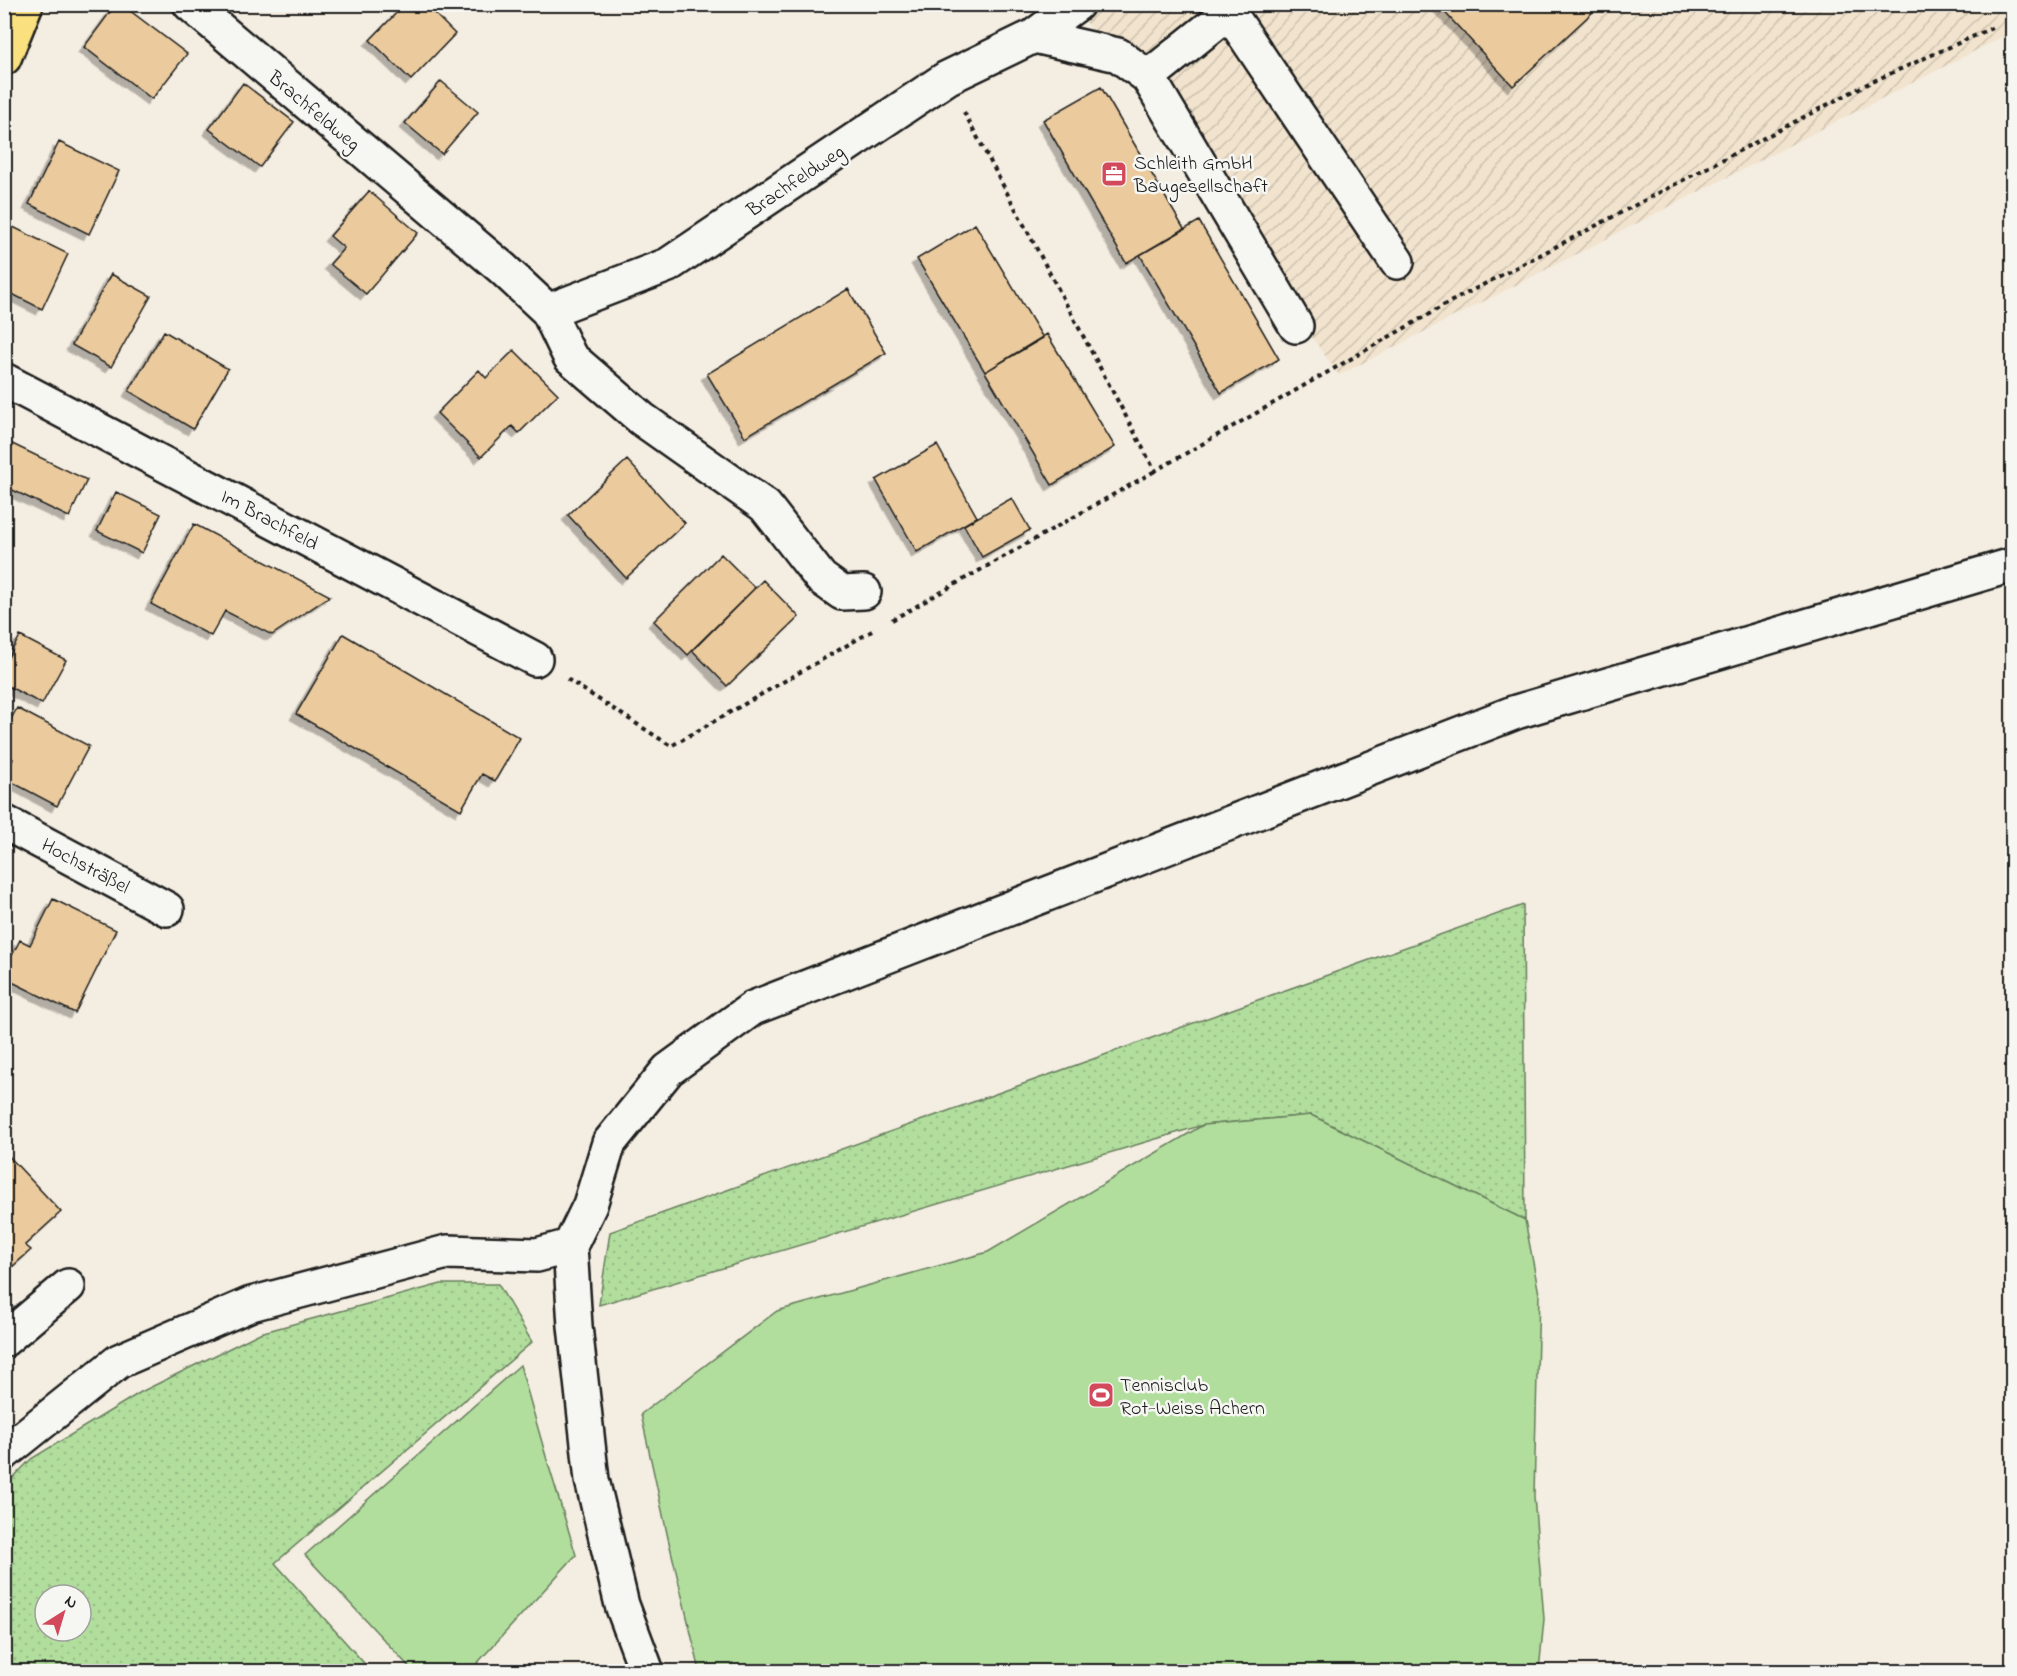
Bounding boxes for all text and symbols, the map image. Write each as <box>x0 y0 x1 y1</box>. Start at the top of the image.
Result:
street label: Brachfeldweg <box>259 64 366 160</box>
street label: Brachfeldweg <box>741 139 852 227</box>
place label: Schleith GmbH Baugesellschaft <box>1133 150 1268 203</box>
office icon: Schleith GmbH Baugesellschaft <box>1099 159 1129 189</box>
street label: Im Brachfeld <box>215 483 323 559</box>
street label: Hochsträßel <box>35 832 134 903</box>
place label: Tennisclub Rot-Weiss Achern <box>1120 1372 1265 1424</box>
sports icon: Tennisclub Rot-Weiss Achern <box>1086 1380 1116 1410</box>
north arrow <box>33 1583 93 1643</box>
text: N <box>59 1590 83 1616</box>

